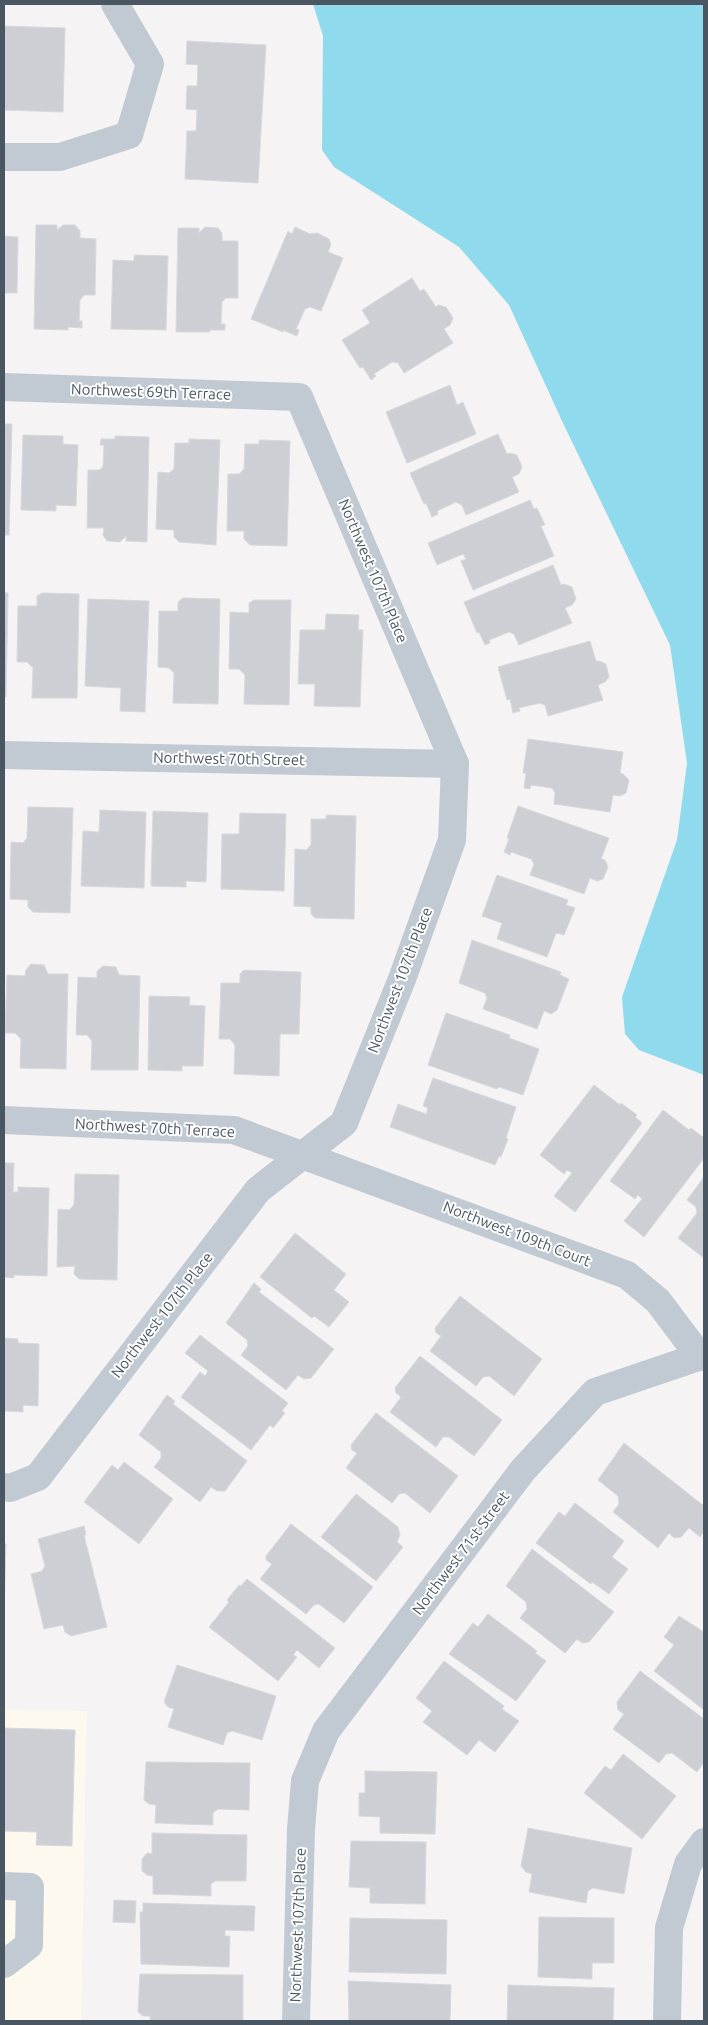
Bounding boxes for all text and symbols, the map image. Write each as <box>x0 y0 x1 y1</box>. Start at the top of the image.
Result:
street label: Northwest 69th Terrace <box>71 380 231 403</box>
street label: Northwest 107th Place <box>335 496 411 645</box>
street label: Northwest 70th Street <box>153 749 305 768</box>
street label: Northwest 107th Place <box>364 905 435 1055</box>
street label: Northwest 70th Terrace <box>75 1115 236 1140</box>
street label: Northwest 109th Court <box>441 1198 593 1270</box>
street label: Northwest 107th Place <box>107 1249 216 1381</box>
street label: Northwest 71st Street <box>409 1488 513 1618</box>
street label: Northwest 107th Place <box>286 1847 309 2002</box>

